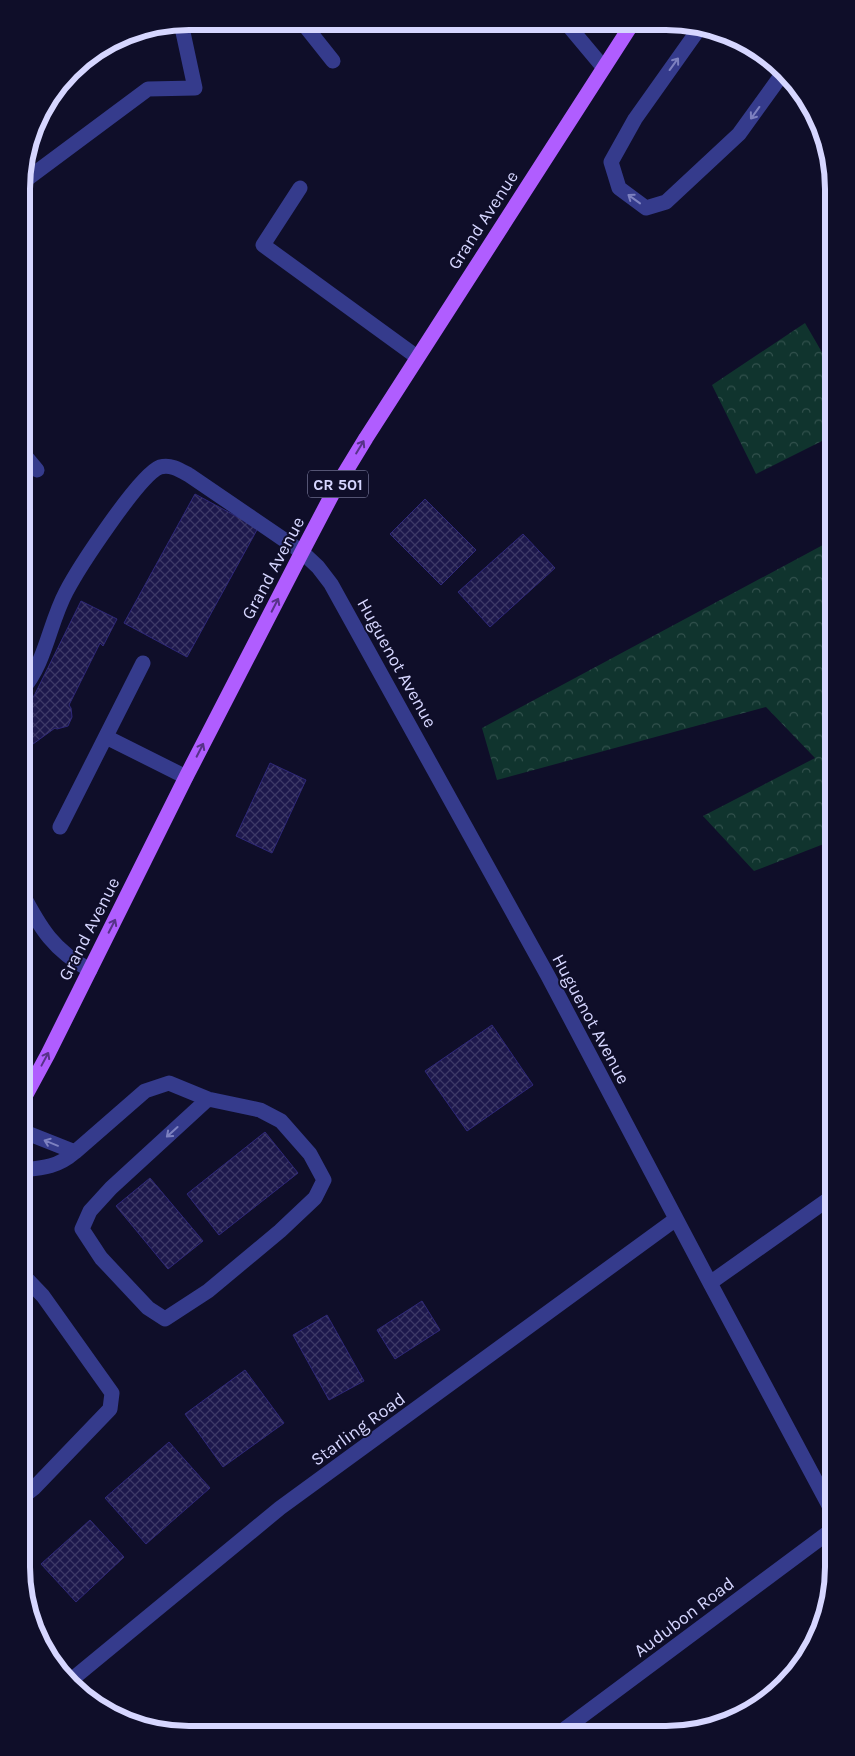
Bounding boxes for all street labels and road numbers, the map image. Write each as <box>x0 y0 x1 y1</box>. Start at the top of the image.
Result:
street label: Grand Avenue <box>443 167 523 273</box>
road number: CR 501 <box>308 470 368 498</box>
street label: Grand Avenue <box>237 513 309 623</box>
street label: Huguenot Avenue <box>352 595 442 731</box>
street label: Grand Avenue <box>54 874 124 984</box>
street label: Huguenot Avenue <box>547 950 635 1088</box>
street label: Starling Road <box>307 1387 409 1471</box>
street label: Audubon Road <box>630 1572 738 1662</box>

